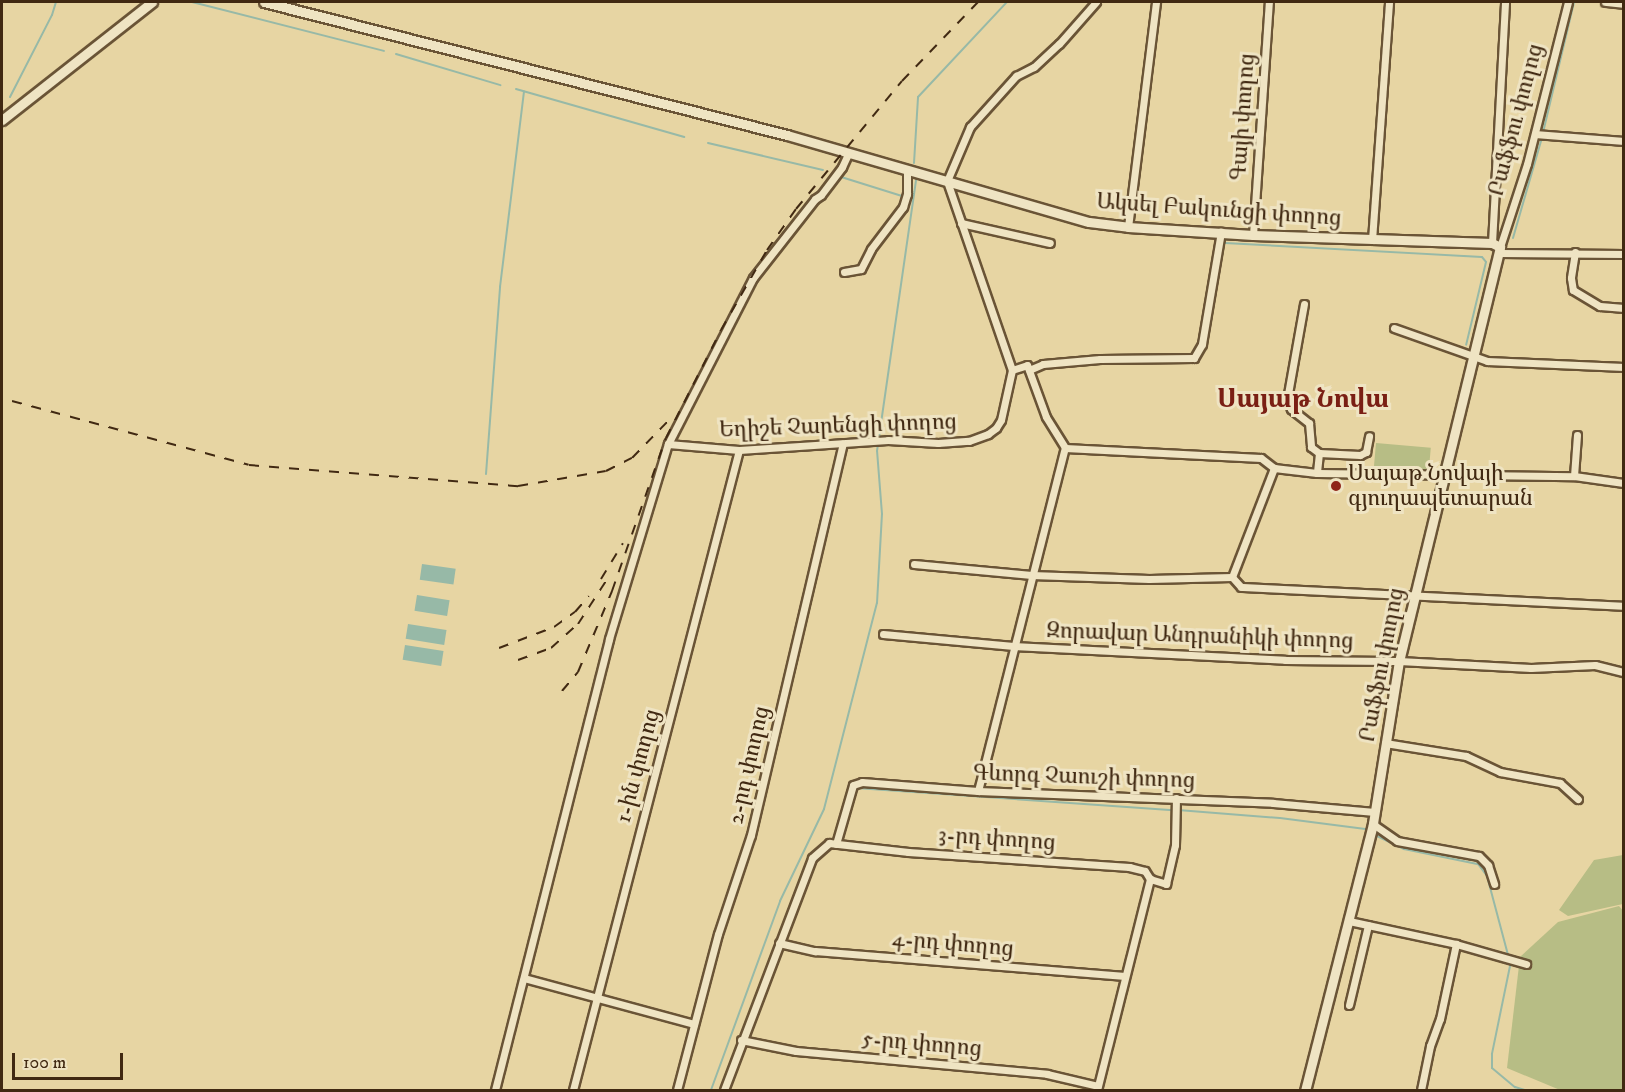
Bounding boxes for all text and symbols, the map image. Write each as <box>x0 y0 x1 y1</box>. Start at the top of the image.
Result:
street label: Րաֆֆու փողոց <box>1483 41 1549 199</box>
street label: Գայի փողոց <box>1225 52 1261 182</box>
street label: Ակսել Բակունցի փողոց <box>1096 188 1342 232</box>
district label: Սայաթ Նովա <box>1217 384 1389 416</box>
street label: Եղիշե Չարենցի փողոց <box>719 409 957 443</box>
place label: Սայաթ Նովայի գյուղապետարան <box>1348 460 1533 512</box>
marker: Սայաթ Նովայի գյուղապետարան <box>1329 479 1343 493</box>
street label: Րաֆֆու փողոց <box>1354 586 1410 744</box>
street label: Զորավար Անդրանիկի փողոց <box>1046 617 1354 655</box>
street label: 2-րդ փողոց <box>723 704 775 826</box>
street label: 1-ին փողոց <box>610 706 666 826</box>
street label: Գևորգ Չաուշի փողոց <box>972 760 1196 794</box>
street label: 3-րդ փողոց <box>937 822 1057 856</box>
street label: 4-րդ փողոց <box>891 926 1015 962</box>
street label: 5-րդ փողոց <box>861 1026 983 1062</box>
scale bar <box>15 1041 126 1079</box>
text: 100 m <box>23 1052 66 1074</box>

